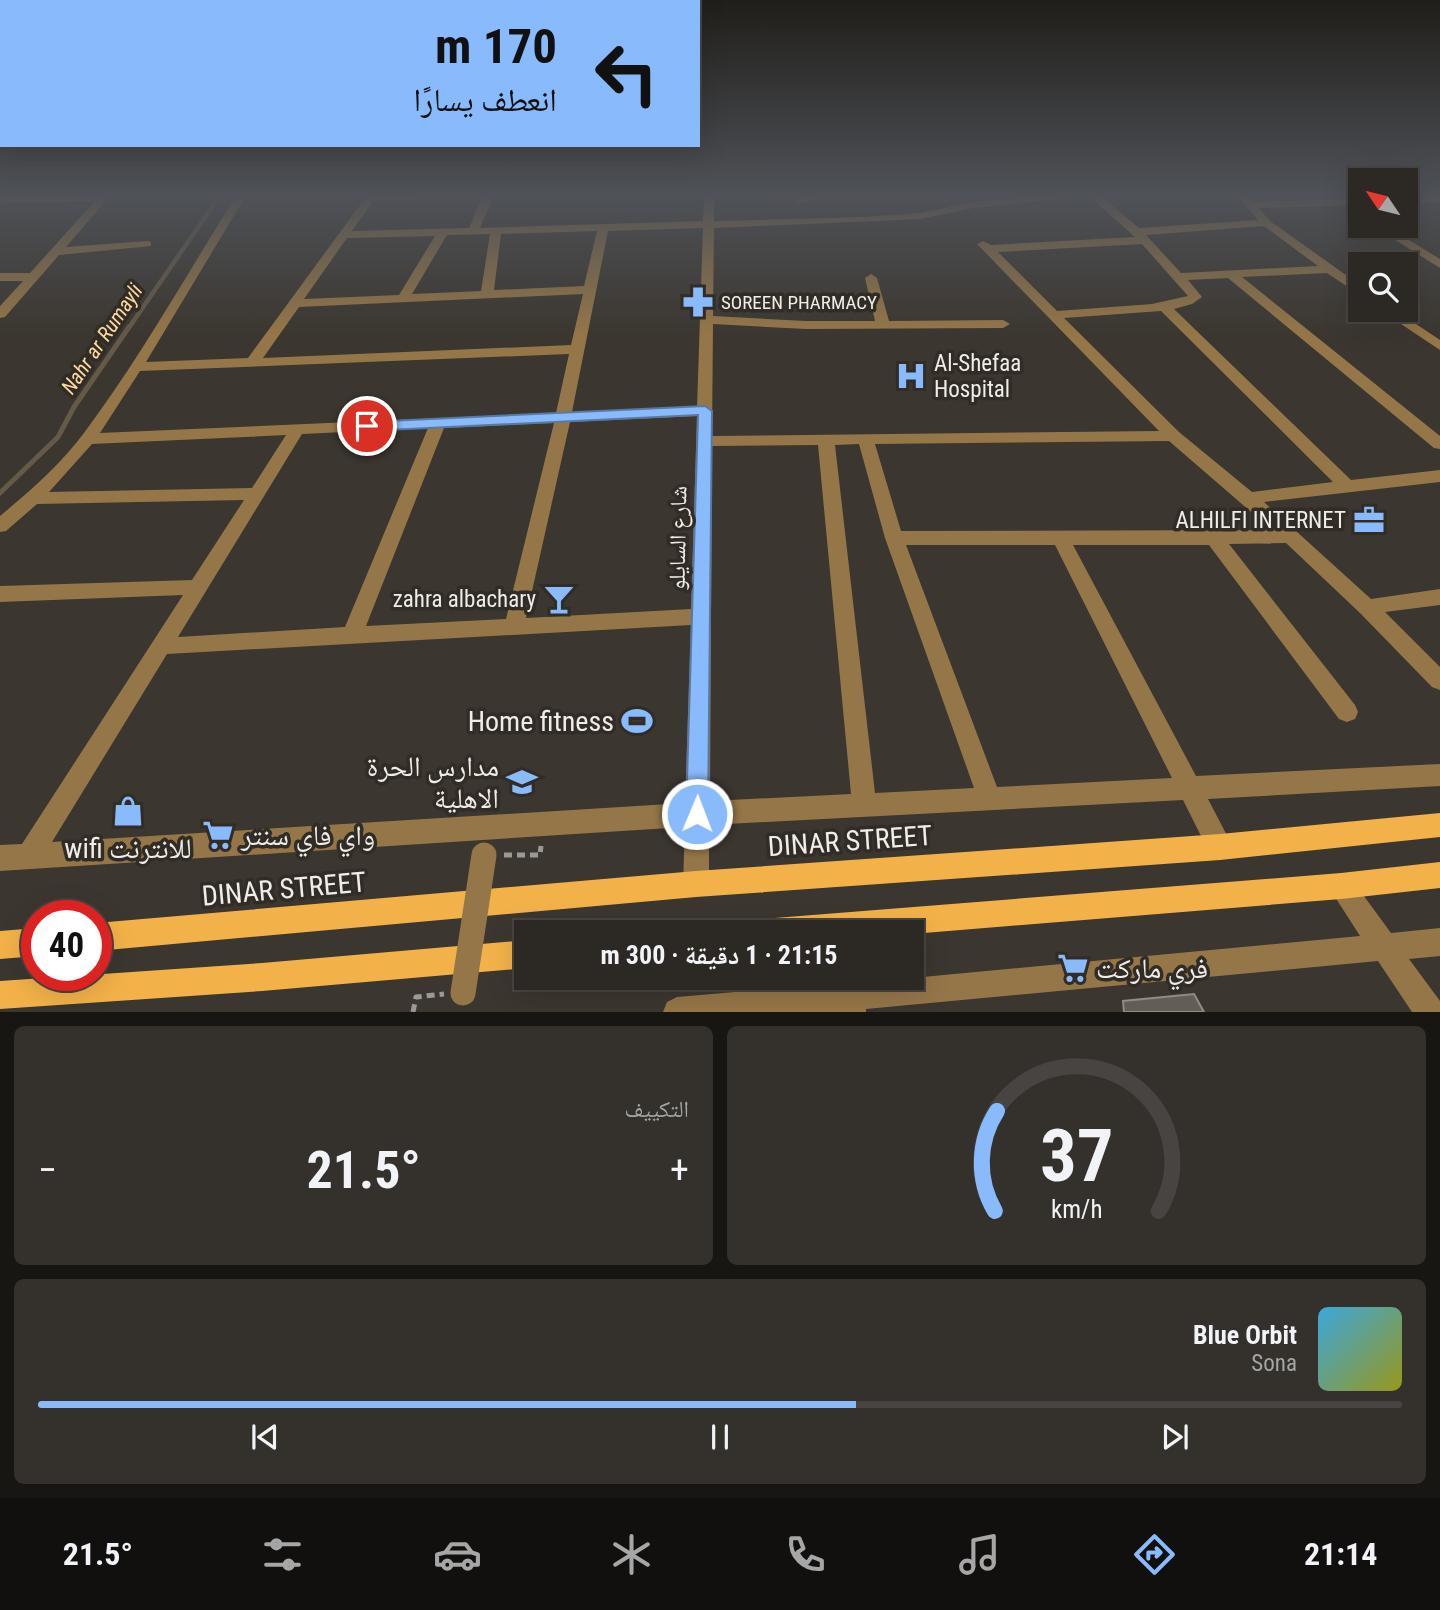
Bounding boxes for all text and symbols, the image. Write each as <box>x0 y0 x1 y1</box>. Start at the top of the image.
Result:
text: 170 m <box>435 18 557 75</box>
icon: left <box>581 28 672 119</box>
text: انعطف يسارًا <box>413 81 557 119</box>
north arrow <box>1348 168 1418 238</box>
map controls <box>1348 168 1418 322</box>
button: search <box>1348 252 1418 322</box>
water label: Nahr ar Rumayli <box>56 279 148 399</box>
pharmacy icon: SOREEN PHARMACY <box>681 285 715 319</box>
place label: SOREEN PHARMACY <box>721 291 877 314</box>
place label: Al-Shefaa Hospital <box>934 350 1021 403</box>
hospital icon: Al-Shefaa Hospital <box>894 359 928 393</box>
pin <box>337 396 397 456</box>
icon: arrive <box>348 407 386 445</box>
street label: شارع السايلو <box>664 485 693 591</box>
office icon: ALHILFI INTERNET <box>1352 503 1386 537</box>
place label: ALHILFI INTERNET <box>1176 507 1346 534</box>
bar icon: zahra albachary <box>542 582 576 616</box>
place label: zahra albachary <box>393 586 536 613</box>
sports icon: Home fitness <box>620 704 654 738</box>
place label: Home fitness <box>468 705 614 738</box>
place label: مدارس الحرة الاهلية <box>367 750 499 815</box>
school or university icon: مدارس الحرة الاهلية <box>505 765 539 799</box>
position arrow <box>660 777 734 851</box>
shop icon: wifi للانترنت <box>111 794 145 828</box>
supermarket icon: واي فاي سنتر <box>201 818 235 852</box>
place label: واي فاي سنتر <box>240 819 375 858</box>
street label: DINAR STREET <box>767 819 933 863</box>
place label: wifi للانترنت <box>64 832 192 865</box>
street label: DINAR STREET <box>201 865 367 913</box>
speed limit sign: 40 <box>21 900 112 991</box>
text: 21:15 · 1 دقيقة · 300 m <box>601 940 837 970</box>
supermarket icon: فري ماركت <box>1056 951 1090 985</box>
place label: فري ماركت <box>1096 952 1208 991</box>
text: التكييف <box>624 1096 689 1123</box>
text: 37 <box>1040 1114 1113 1200</box>
text: 21.5° <box>306 1140 421 1201</box>
text: − <box>38 1148 57 1192</box>
text: + <box>670 1148 689 1192</box>
text: km/h <box>1051 1195 1102 1224</box>
text: Blue Orbit <box>1193 1320 1297 1350</box>
text: Sona <box>1251 1350 1297 1377</box>
icon: previous <box>246 1418 284 1456</box>
icon: pause <box>701 1418 739 1456</box>
icon: next <box>1156 1418 1194 1456</box>
icon: filters <box>258 1530 307 1579</box>
icon: car <box>433 1530 482 1579</box>
icon: climate <box>607 1530 656 1579</box>
icon: phone <box>781 1530 830 1579</box>
icon: music <box>955 1530 1004 1579</box>
icon: directions <box>1130 1530 1179 1579</box>
text: 21.5° <box>63 1535 133 1573</box>
text: 21:14 <box>1304 1535 1377 1573</box>

